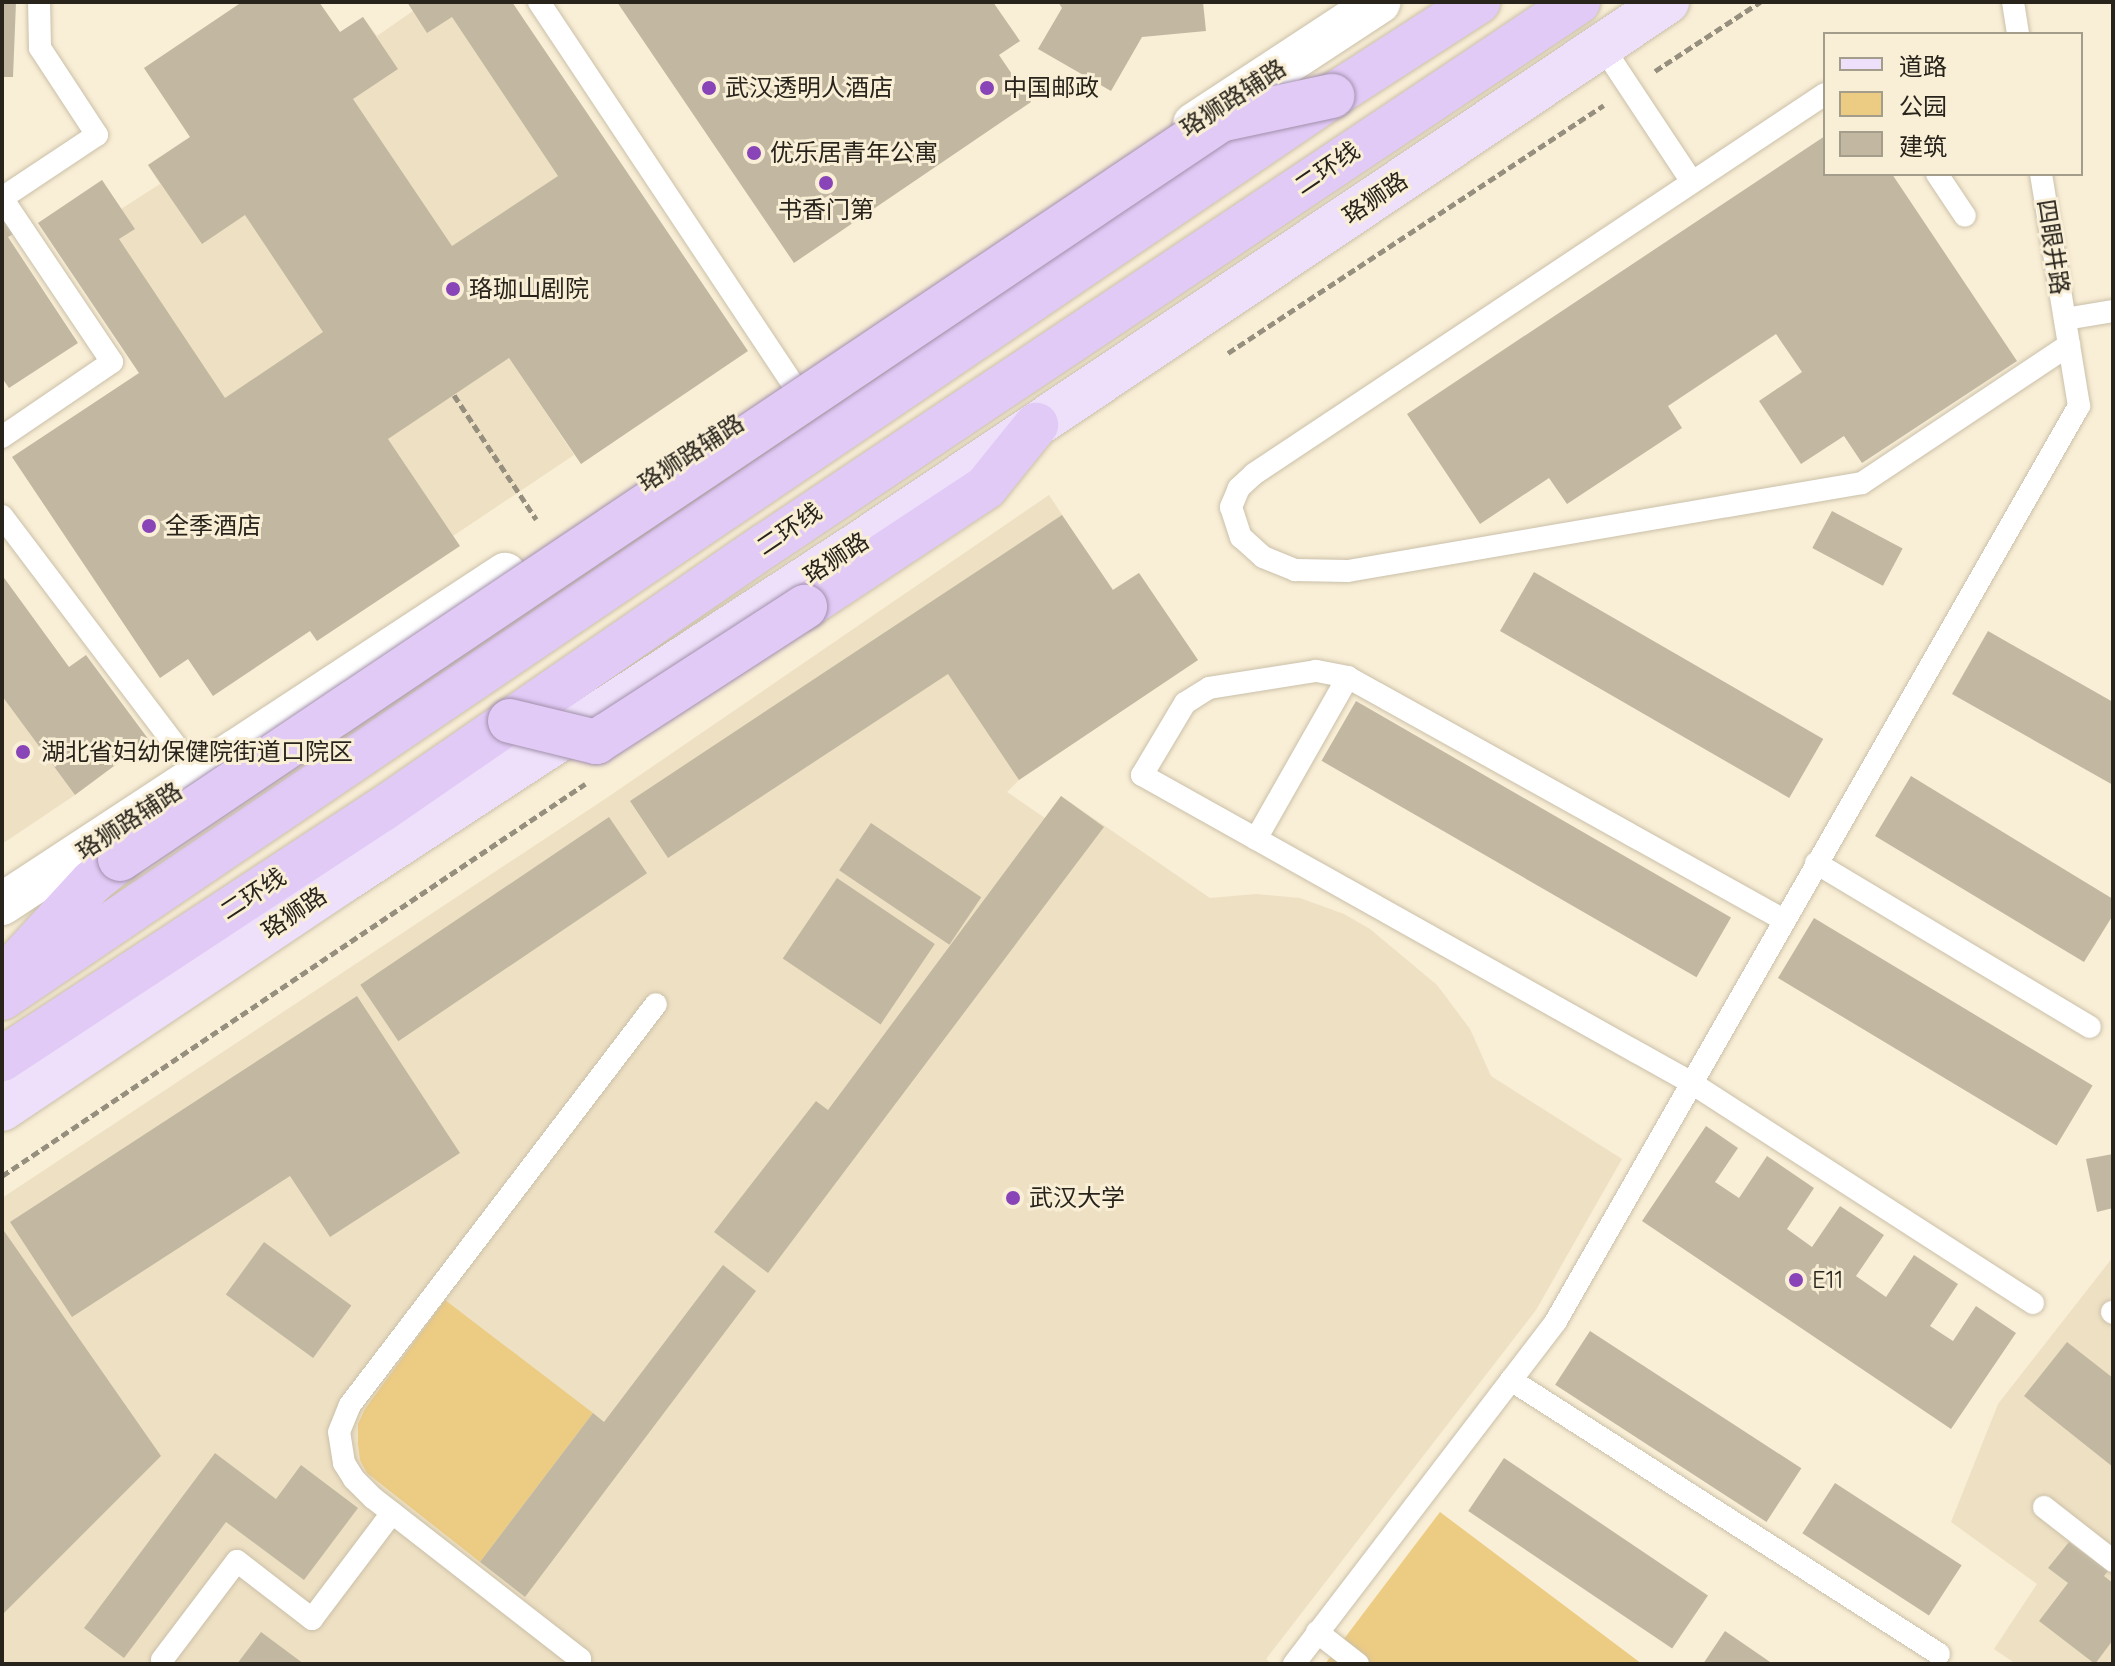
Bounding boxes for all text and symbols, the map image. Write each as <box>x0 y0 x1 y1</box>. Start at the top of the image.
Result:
legend <box>1823 32 2083 176</box>
text: 道路 <box>1899 51 1947 81</box>
street label: 珞狮路辅路 <box>1175 53 1291 143</box>
place label: 武汉透明人酒店 <box>725 74 893 102</box>
place label: 中国邮政 <box>1003 74 1099 102</box>
marker: 武汉透明人酒店 <box>700 79 718 97</box>
marker: 中国邮政 <box>978 79 996 97</box>
text: 公园 <box>1899 91 1947 121</box>
text: 建筑 <box>1899 131 1947 161</box>
street label: 二环线 <box>1289 136 1365 200</box>
place label: 优乐居青年公寓 <box>770 139 938 167</box>
marker: 优乐居青年公寓 <box>745 144 763 162</box>
street label: 珞狮路 <box>1337 166 1413 230</box>
marker: 书香门第 <box>817 174 835 192</box>
place label: 书香门第 <box>778 196 874 224</box>
street label: 四眼井路 <box>2031 197 2075 297</box>
place label: 珞珈山剧院 <box>469 275 589 303</box>
marker: 珞珈山剧院 <box>444 280 462 298</box>
street label: 珞狮路辅路 <box>633 408 749 498</box>
street label: 二环线 <box>751 497 827 561</box>
place label: 全季酒店 <box>165 512 261 540</box>
marker: 全季酒店 <box>140 517 158 535</box>
street label: 珞狮路 <box>798 526 874 590</box>
place label: 湖北省妇幼保健院街道口院区 <box>41 738 353 766</box>
marker: 湖北省妇幼保健院街道口院区 <box>12 741 34 763</box>
street label: 珞狮路辅路 <box>71 776 187 866</box>
street label: 二环线 <box>215 862 291 926</box>
street label: 珞狮路 <box>256 881 332 945</box>
place label: 武汉大学 <box>1029 1184 1125 1212</box>
marker: 武汉大学 <box>1004 1189 1022 1207</box>
place label: E11 <box>1812 1266 1843 1294</box>
marker: E11 <box>1787 1271 1805 1289</box>

